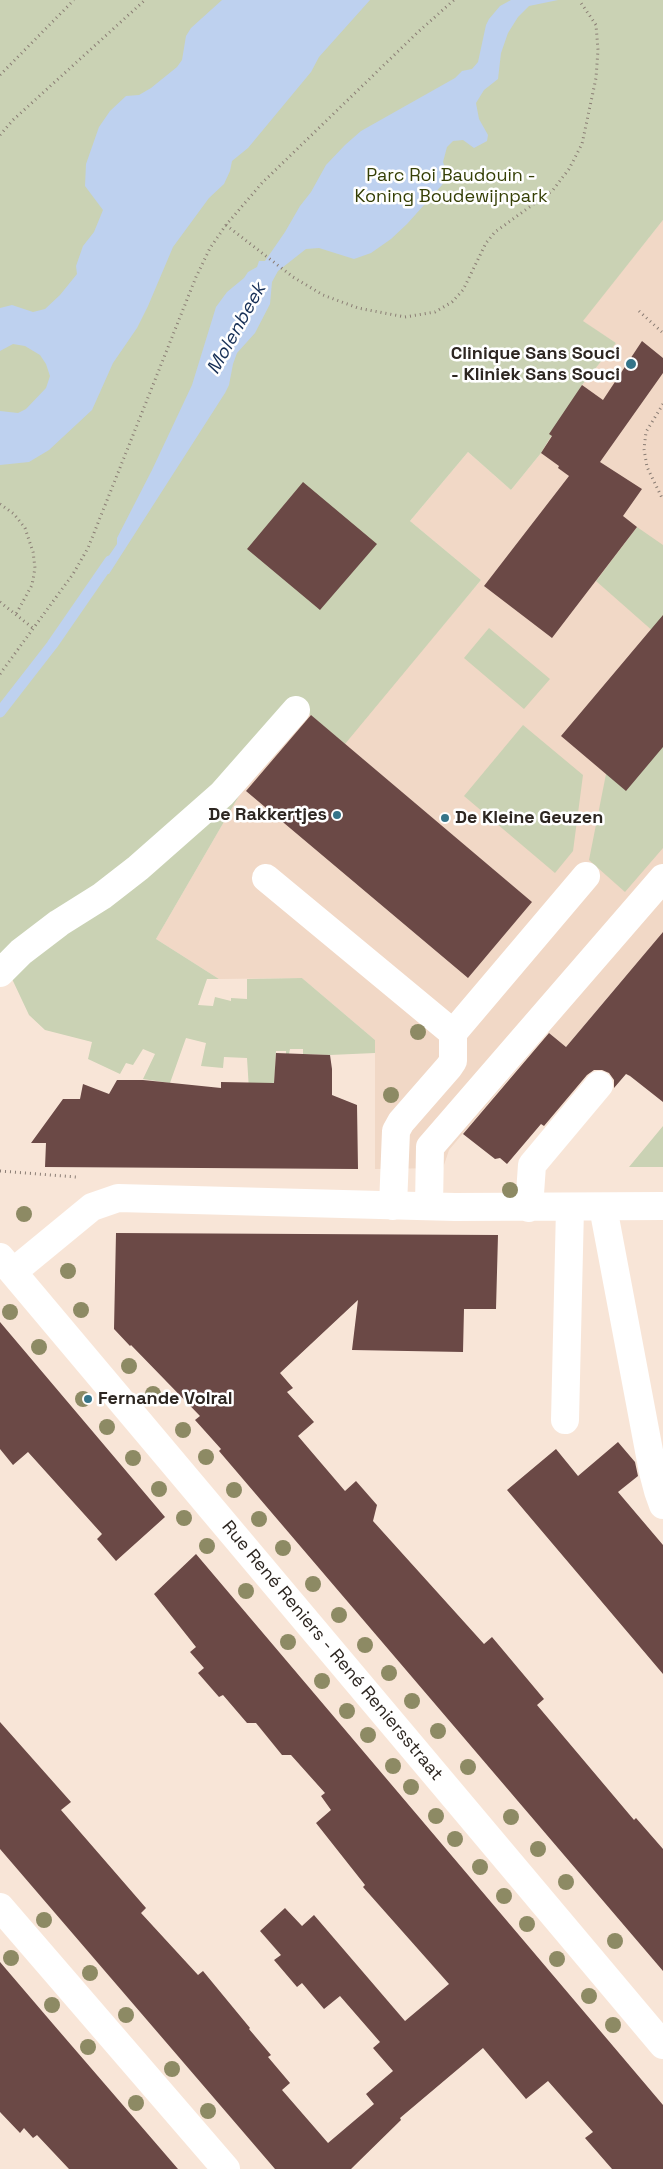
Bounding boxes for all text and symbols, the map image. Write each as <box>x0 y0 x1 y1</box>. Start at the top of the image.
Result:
park label: Parc Roi Baudouin - Koning Boudewijnpark <box>354 165 548 208</box>
water label: Molenbeek <box>203 279 271 379</box>
place label: Clinique Sans Souci - Kliniek Sans Souci <box>451 343 620 386</box>
marker: Clinique Sans Souci - Kliniek Sans Souci <box>624 357 638 371</box>
place label: De Rakkertjes <box>208 804 327 826</box>
place label: De Kleine Geuzen <box>455 807 603 829</box>
marker: De Rakkertjes <box>331 809 343 821</box>
marker: De Kleine Geuzen <box>439 812 451 824</box>
place label: Fernande Volral <box>98 1388 233 1410</box>
marker: Fernande Volral <box>82 1393 94 1405</box>
street label: Rue René Reniers - René Reniersstraat <box>217 1517 447 1785</box>

